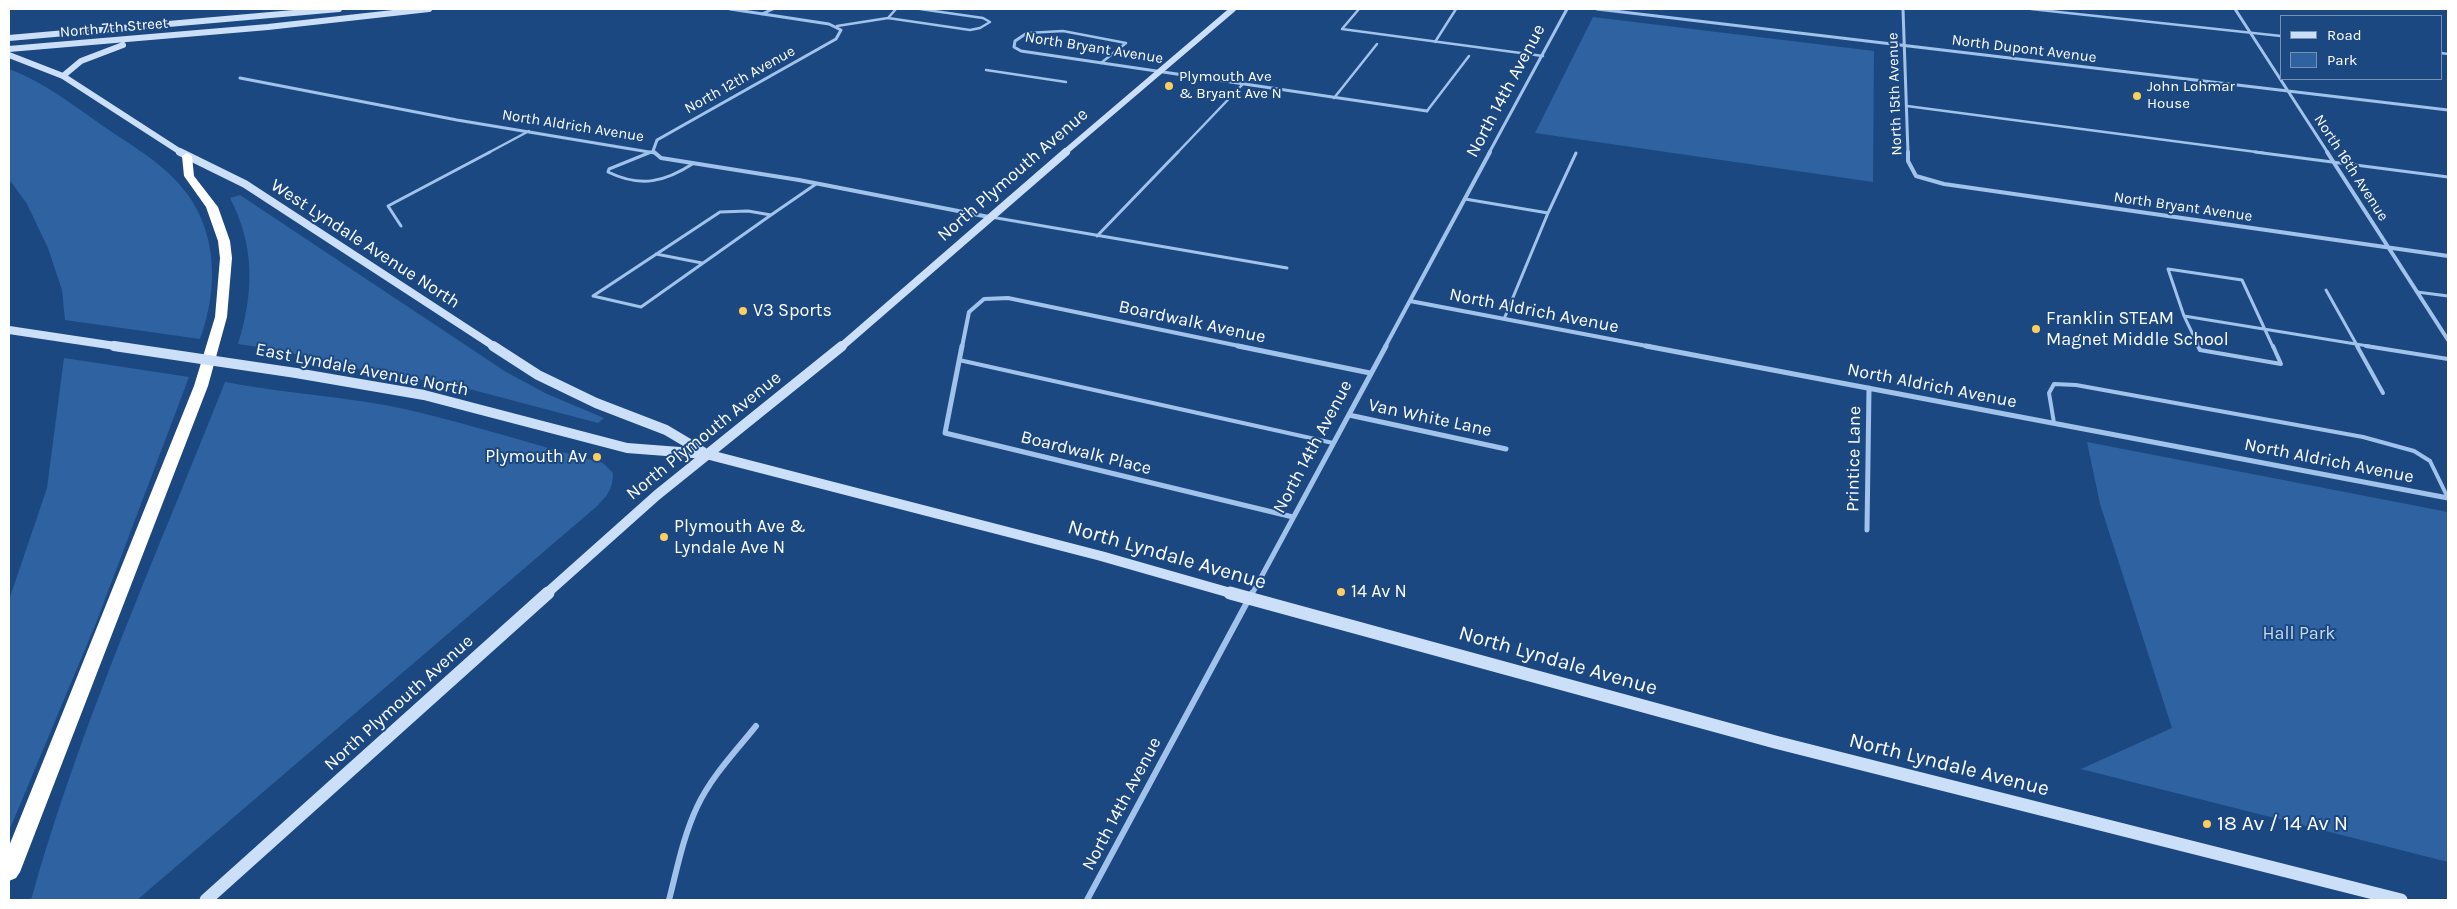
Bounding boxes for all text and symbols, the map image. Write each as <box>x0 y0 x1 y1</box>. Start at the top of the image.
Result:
street label: North 7th Street <box>59 14 169 42</box>
legend <box>2280 15 2442 80</box>
street label: North 14th Avenue <box>1462 21 1550 161</box>
text: Road <box>2327 26 2362 44</box>
street label: North Bryant Avenue <box>1024 28 1164 68</box>
street label: North Dupont Avenue <box>1951 31 2097 67</box>
street label: North 15th Avenue <box>1884 32 1906 156</box>
street label: North 12th Avenue <box>682 42 798 118</box>
text: Park <box>2327 51 2357 69</box>
place label: Plymouth Ave & Bryant Ave N <box>1179 68 1282 103</box>
place label: John Lohmar House <box>2147 78 2235 113</box>
marker: Plymouth Ave & Bryant Ave N <box>1163 80 1175 92</box>
marker: John Lohmar House <box>2131 90 2143 102</box>
street label: North Plymouth Avenue <box>933 104 1093 246</box>
street label: North Aldrich Avenue <box>501 106 645 146</box>
street label: North 16th Avenue <box>2310 111 2392 225</box>
street label: West Lyndale Avenue North <box>266 175 464 313</box>
street label: North Bryant Avenue <box>2113 188 2253 226</box>
street label: North Aldrich Avenue <box>1447 284 1621 338</box>
street label: Boardwalk Avenue <box>1117 296 1267 348</box>
place label: V3 Sports <box>753 300 832 322</box>
marker: V3 Sports <box>737 305 749 317</box>
place label: Franklin STEAM Magnet Middle School <box>2046 308 2229 350</box>
marker: Franklin STEAM Magnet Middle School <box>2030 323 2042 335</box>
street label: East Lyndale Avenue North <box>254 339 470 401</box>
street label: North Aldrich Avenue <box>1845 359 2019 413</box>
street label: North Plymouth Avenue <box>622 367 786 505</box>
street label: North 14th Avenue <box>1269 377 1357 517</box>
street label: Van White Lane <box>1366 394 1494 442</box>
street label: Printice Lane <box>1842 406 1866 512</box>
street label: Boardwalk Place <box>1018 426 1154 480</box>
street label: North Aldrich Avenue <box>2242 434 2416 488</box>
place label: Plymouth Av <box>485 446 587 468</box>
marker: Plymouth Av <box>591 451 603 463</box>
street label: North Lyndale Avenue <box>1065 515 1269 595</box>
place label: Plymouth Ave & Lyndale Ave N <box>674 516 806 558</box>
marker: Plymouth Ave & Lyndale Ave N <box>658 531 670 543</box>
place label: 14 Av N <box>1351 581 1407 603</box>
marker: 14 Av N <box>1335 586 1347 598</box>
street label: North Lyndale Avenue <box>1456 621 1660 701</box>
park label: Hall Park <box>2263 623 2335 645</box>
street label: North Plymouth Avenue <box>320 631 478 775</box>
street label: North Lyndale Avenue <box>1846 728 2052 802</box>
street label: North 14th Avenue <box>1078 734 1166 874</box>
place label: 18 Av / 14 Av N <box>2217 811 2348 837</box>
marker: 18 Av / 14 Av N <box>2201 818 2213 830</box>

